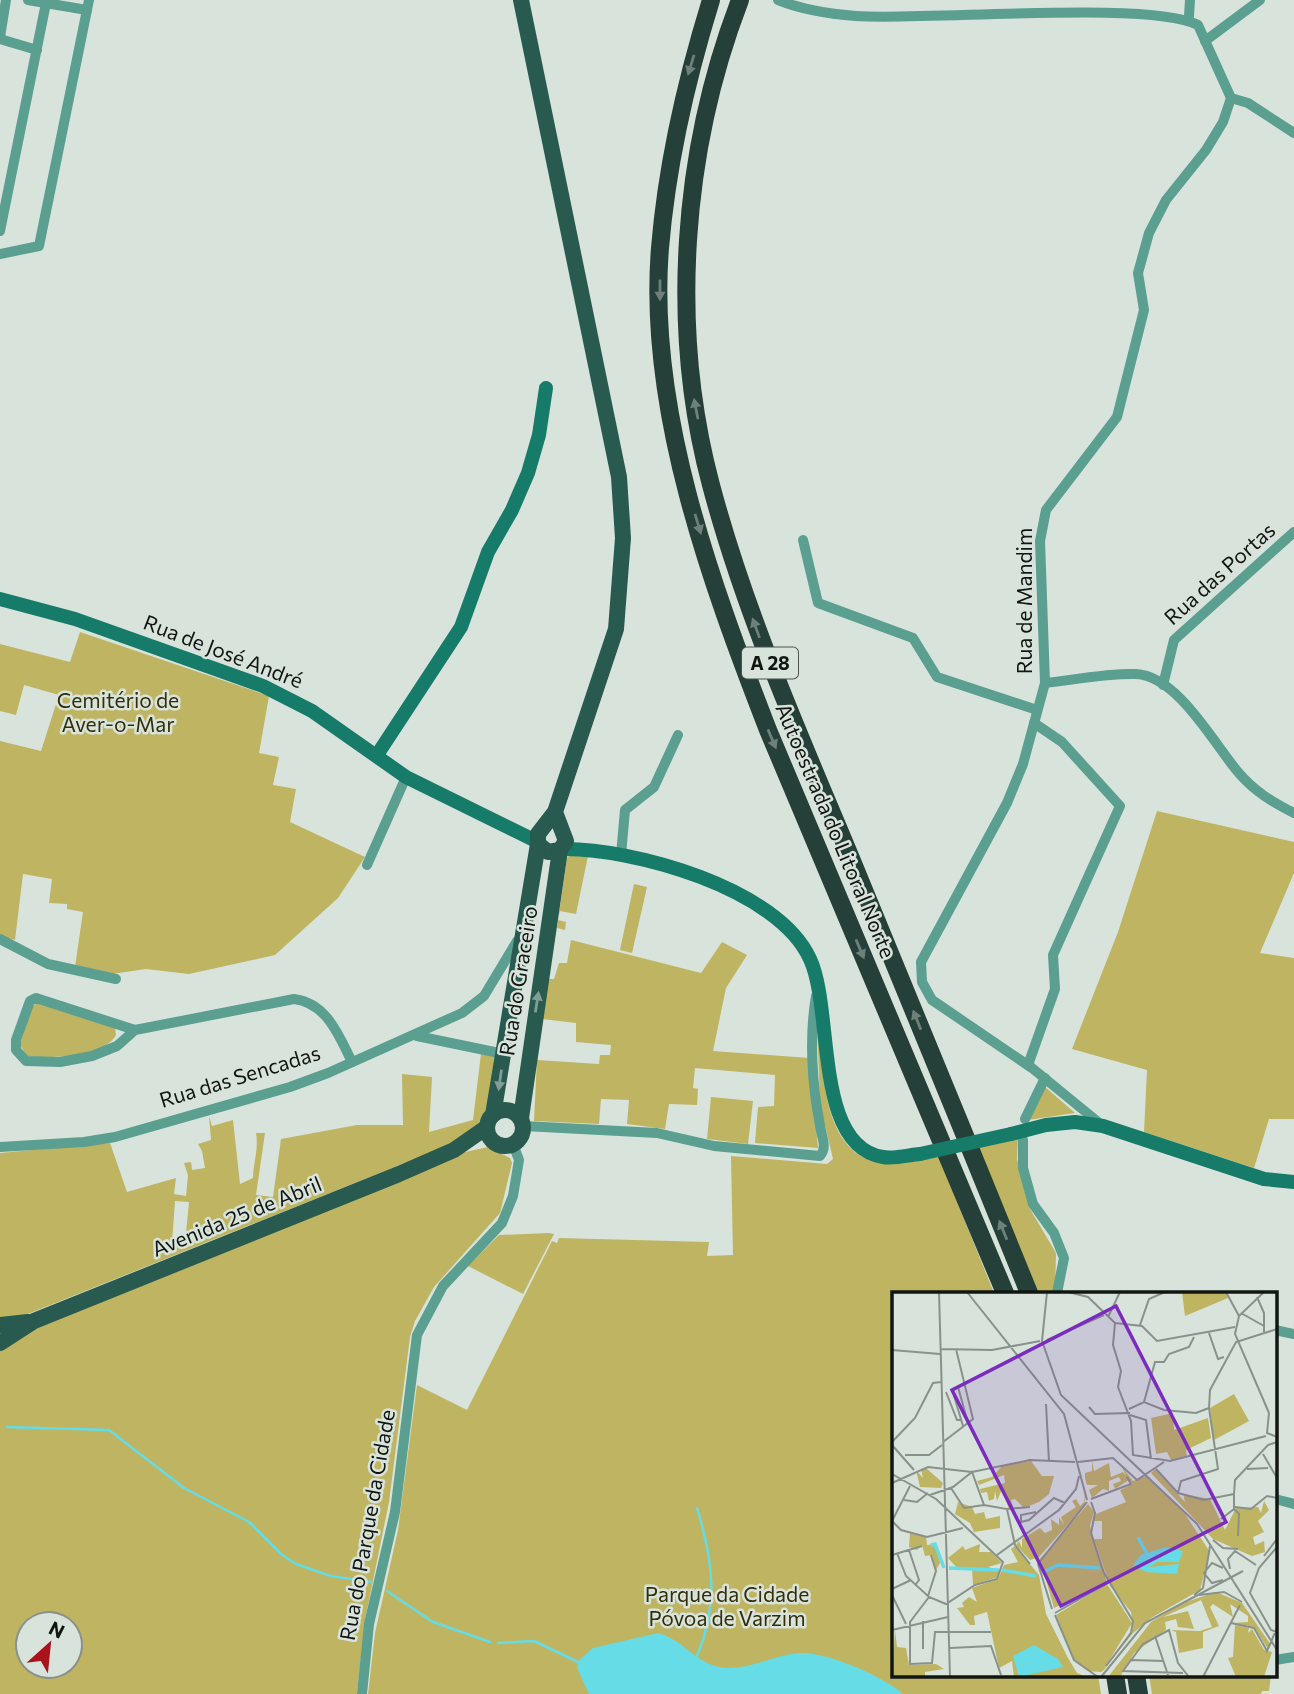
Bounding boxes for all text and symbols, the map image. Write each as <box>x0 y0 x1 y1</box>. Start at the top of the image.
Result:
one-way arrow <box>685 55 696 76</box>
one-way arrow <box>654 279 666 301</box>
one-way arrow <box>690 398 701 420</box>
one-way arrow <box>693 514 703 535</box>
street label: Rua das Portas <box>1159 517 1279 629</box>
street label: Rua de Mandim <box>1011 528 1036 674</box>
street label: Rua de José André <box>140 609 307 693</box>
one-way arrow <box>750 617 761 638</box>
road number: A 28 <box>742 648 798 678</box>
park label: Cemitério de Aver-o-Mar <box>57 687 179 736</box>
street label: Autoestrada do Litoral Norte <box>771 699 902 962</box>
one-way arrow <box>766 729 777 750</box>
street label: Rua do Graceiro <box>493 904 542 1057</box>
one-way arrow <box>854 939 866 959</box>
one-way arrow <box>532 991 543 1013</box>
one-way arrow <box>911 1009 922 1030</box>
street label: Rua das Sencadas <box>156 1039 323 1112</box>
one-way arrow <box>494 1069 505 1091</box>
street label: Avenida 25 de Abril <box>148 1170 325 1261</box>
one-way arrow <box>998 1219 1009 1240</box>
inset map <box>892 1292 1276 1676</box>
street label: Rua do Parque da Cidade <box>334 1407 399 1642</box>
park label: Parque da Cidade Póvoa de Varzim <box>645 1581 809 1630</box>
north arrow <box>14 1610 84 1680</box>
text: N <box>45 1616 69 1643</box>

